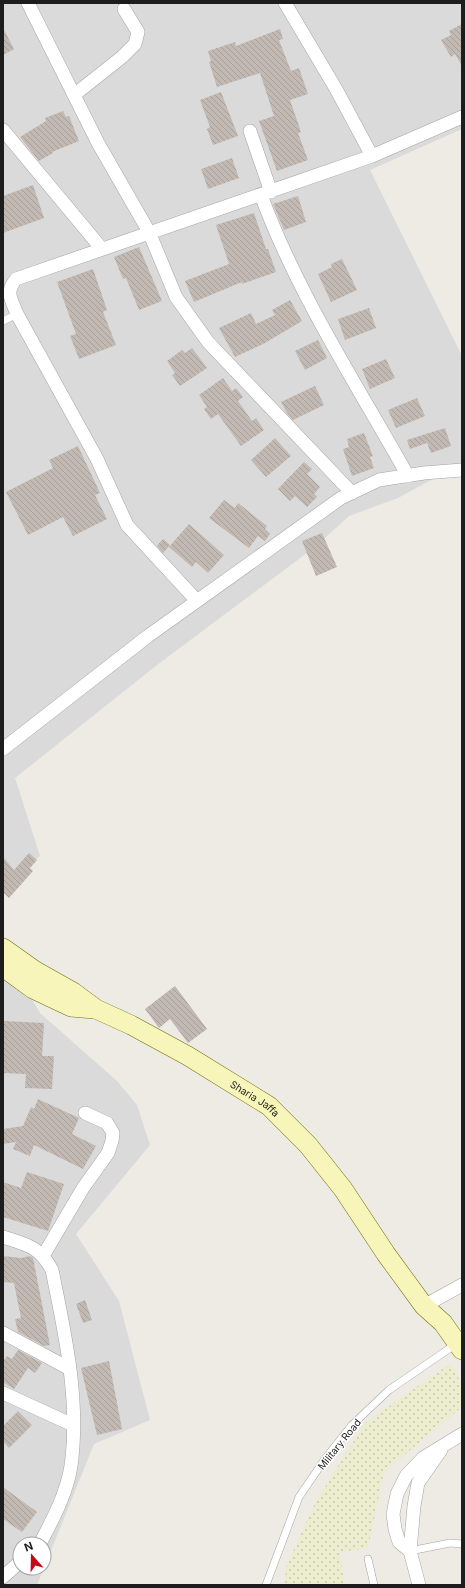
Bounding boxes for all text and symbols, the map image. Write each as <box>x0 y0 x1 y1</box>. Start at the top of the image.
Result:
street label: Sharia Jaffa <box>228 1078 282 1119</box>
street label: Military Road <box>315 1416 363 1472</box>
north arrow <box>12 1536 52 1576</box>
text: N <box>22 1539 35 1555</box>

